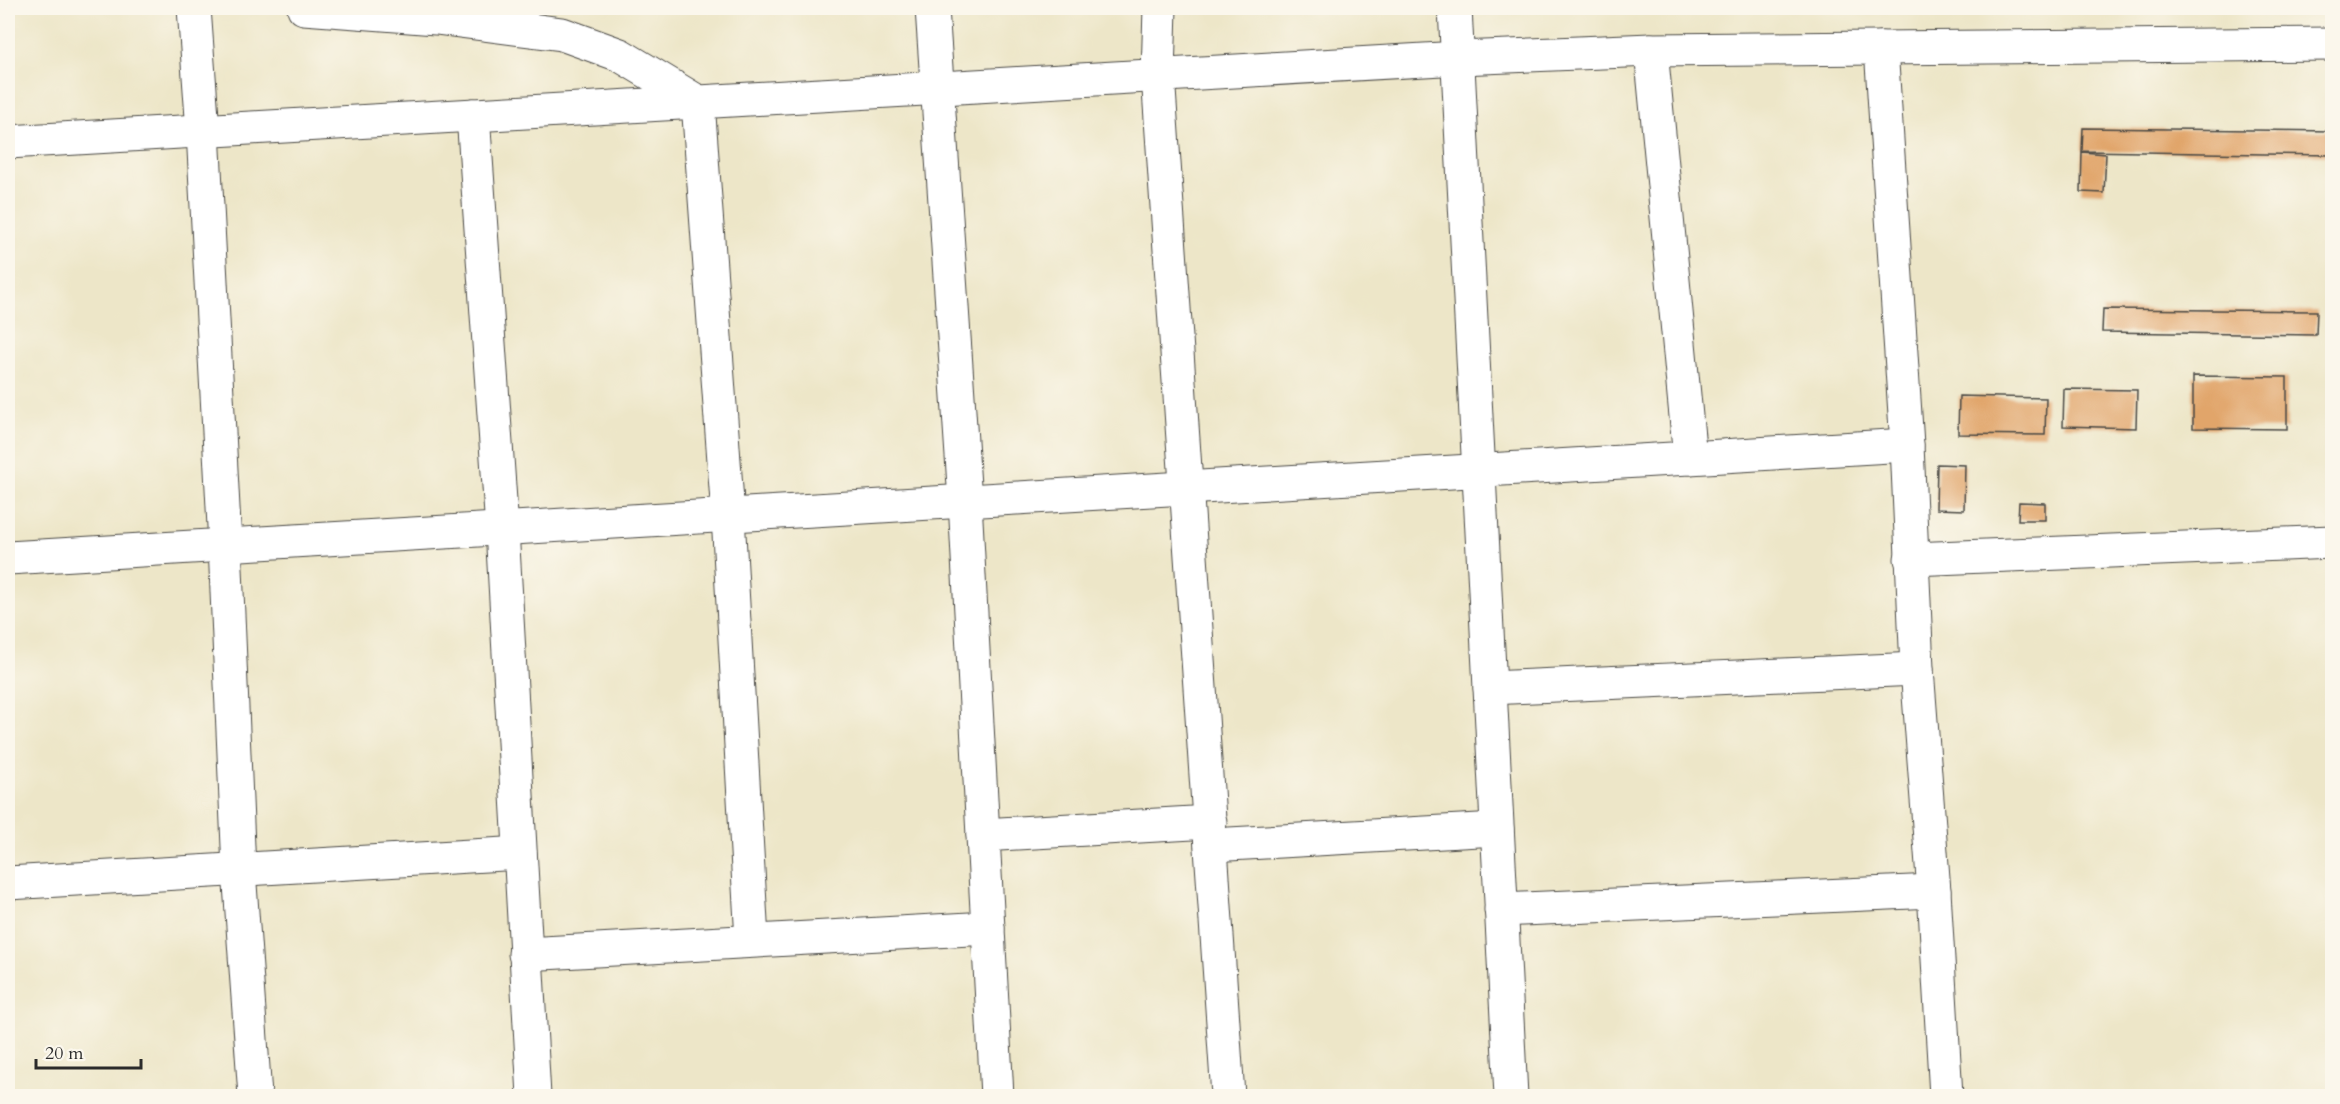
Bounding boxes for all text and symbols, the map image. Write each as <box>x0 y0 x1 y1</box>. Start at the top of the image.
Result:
scale bar <box>36 1032 141 1070</box>
text: 20 m <box>45 1041 84 1066</box>

